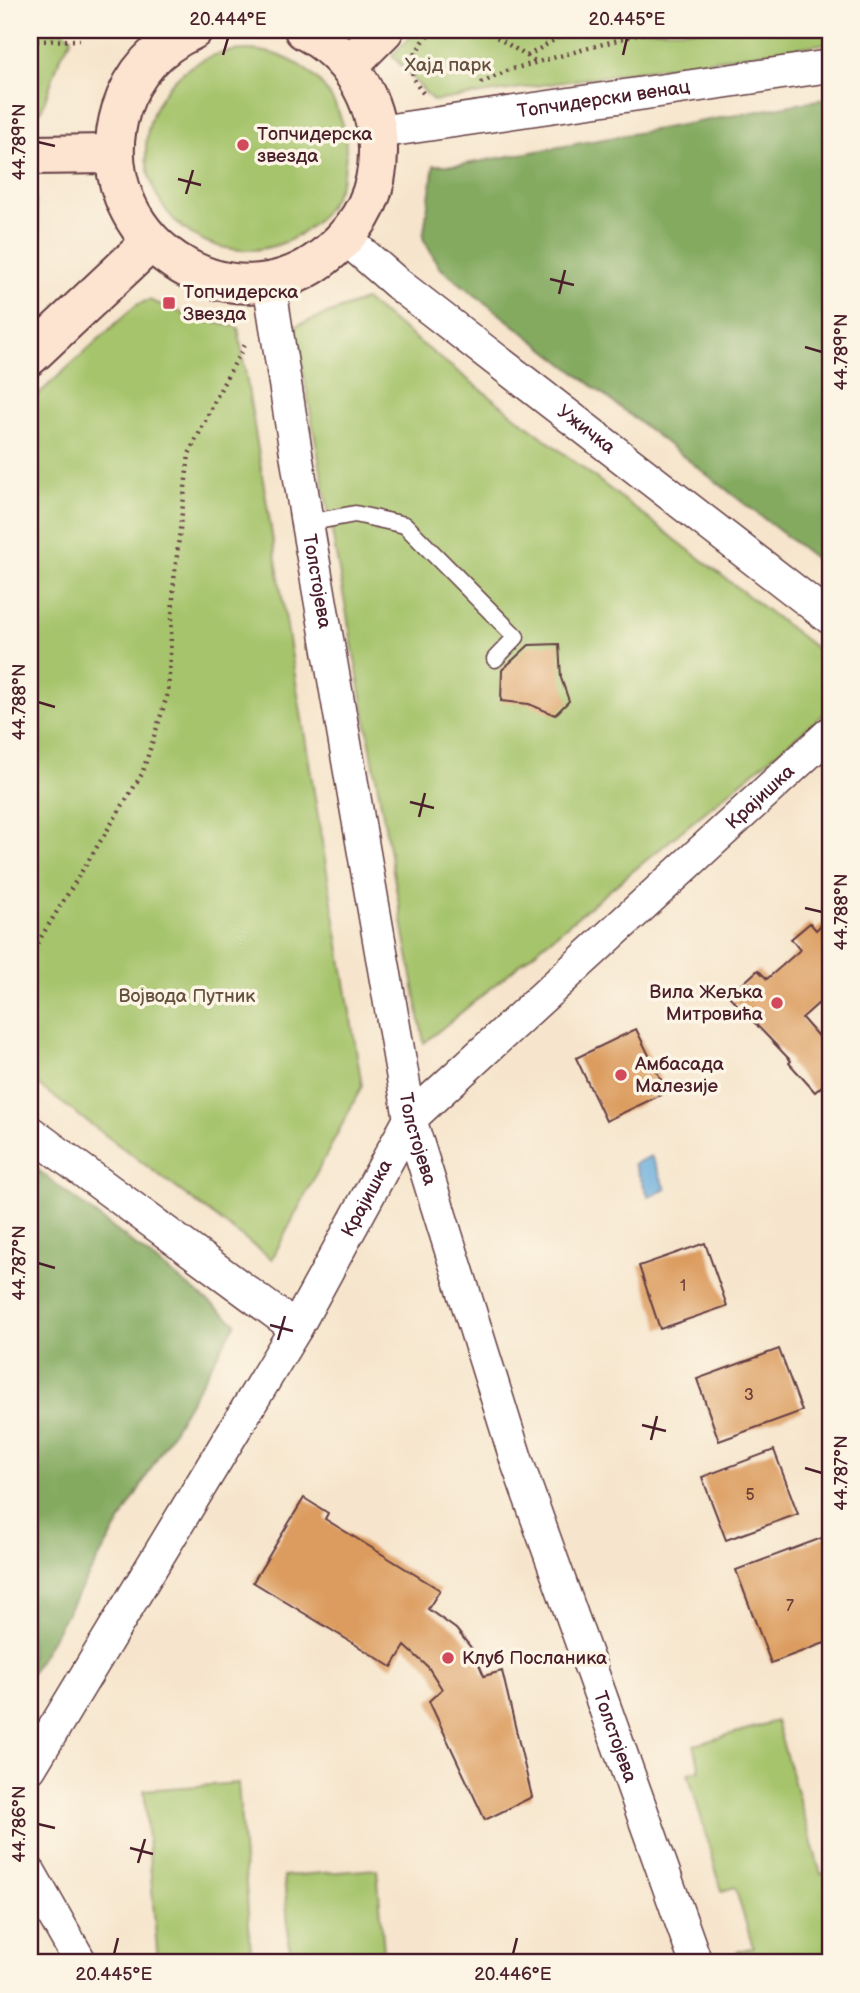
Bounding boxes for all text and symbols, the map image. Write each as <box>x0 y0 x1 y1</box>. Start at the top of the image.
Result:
text: 20.444°E <box>189 9 267 30</box>
text: 20.445°E <box>589 9 666 30</box>
park label: Хајд парк <box>405 54 491 77</box>
street label: Топчидерски венац <box>516 75 691 123</box>
text: 44.789°N <box>9 103 30 181</box>
place label: Топчидерска звезда <box>257 123 373 168</box>
marker: Топчидерска звезда <box>235 137 251 153</box>
place label: Топчидерска Звезда <box>183 281 299 326</box>
marker: Топчидерска Звезда <box>161 295 177 311</box>
text: 44.789°N <box>831 313 852 391</box>
street label: Ужичка <box>553 400 620 459</box>
street label: Толстојева <box>298 532 337 630</box>
text: 44.788°N <box>9 663 30 741</box>
street label: Крајишка <box>721 760 799 834</box>
text: 44.788°N <box>831 873 852 951</box>
place label: Вила Жељка Митровића <box>649 981 763 1026</box>
park label: Војвода Путник <box>119 985 255 1008</box>
marker: Вила Жељка Митровића <box>769 995 785 1011</box>
place label: Амбасада Малезије <box>634 1053 724 1098</box>
marker: Амбасада Малезије <box>613 1067 629 1083</box>
street label: Толстојева <box>394 1091 441 1188</box>
street label: Крајишка <box>336 1155 397 1241</box>
text: 44.787°N <box>9 1225 30 1301</box>
house number: 1 <box>680 1277 686 1296</box>
house number: 3 <box>744 1386 754 1405</box>
text: 44.787°N <box>831 1435 852 1511</box>
house number: 5 <box>745 1486 755 1505</box>
house number: 7 <box>786 1597 794 1616</box>
place label: Клуб Посланика <box>462 1647 607 1670</box>
marker: Клуб Посланика <box>440 1650 456 1666</box>
street label: Толстојева <box>588 1688 642 1786</box>
text: 44.786°N <box>9 1785 30 1863</box>
text: 20.445°E <box>76 1964 153 1985</box>
text: 20.446°E <box>474 1964 552 1985</box>

